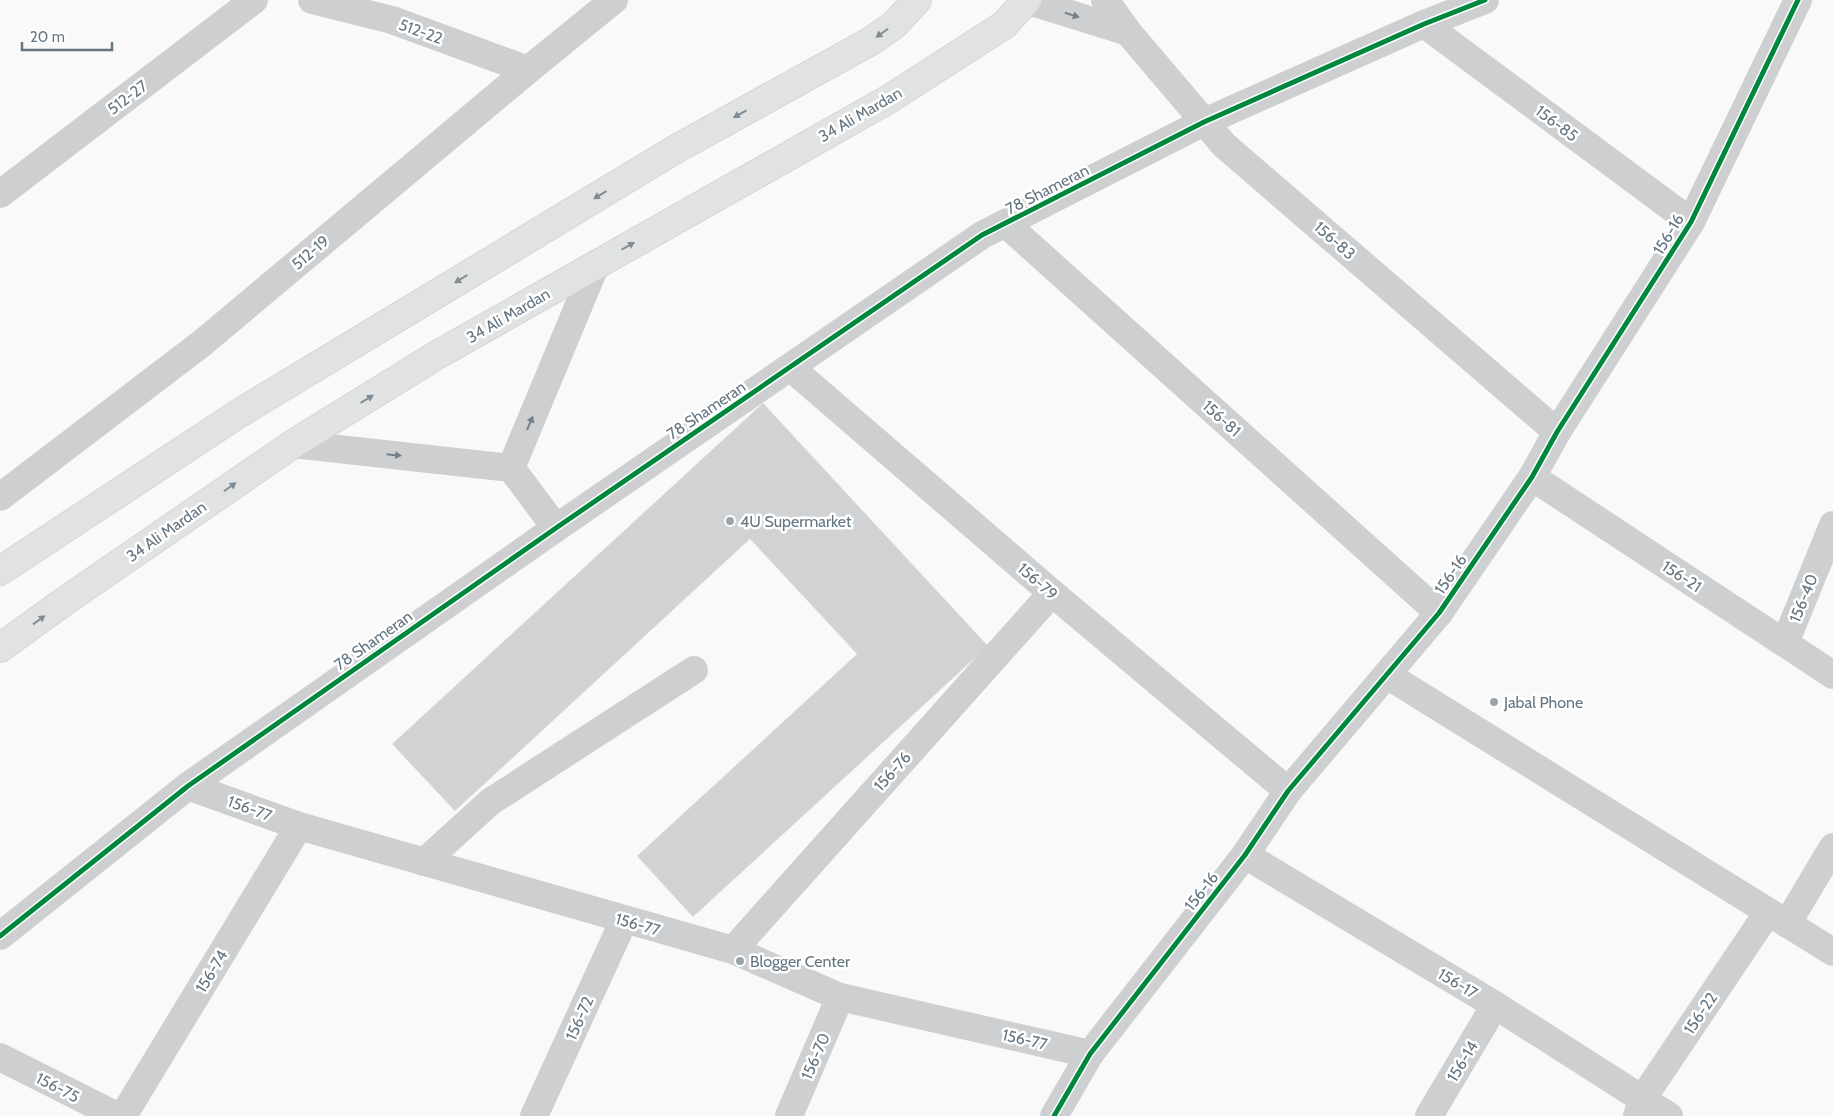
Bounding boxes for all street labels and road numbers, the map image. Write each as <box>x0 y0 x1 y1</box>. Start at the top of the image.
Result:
street label: 512-22 <box>396 15 445 48</box>
street label: 512-27 <box>104 76 151 119</box>
street label: 34 Ali Mardan <box>815 83 905 146</box>
street label: 156-85 <box>1532 101 1582 145</box>
street label: 78 Shameran <box>1002 160 1092 219</box>
street label: 156-16 <box>1649 211 1688 258</box>
street label: 156-83 <box>1310 217 1359 263</box>
street label: 512-19 <box>288 231 333 273</box>
street label: 34 Ali Mardan <box>463 284 553 347</box>
street label: 78 Shameran <box>663 377 749 444</box>
street label: 156-81 <box>1199 396 1245 440</box>
street label: 34 Ali Mardan <box>123 497 210 566</box>
street label: 156-16 <box>1430 551 1471 598</box>
street label: 156-21 <box>1658 557 1705 596</box>
street label: 156-79 <box>1014 559 1061 604</box>
street label: 156-40 <box>1785 571 1822 625</box>
street label: 78 Shameran <box>331 607 416 674</box>
street label: 156-76 <box>870 748 915 795</box>
street label: 156-77 <box>225 792 274 825</box>
street label: 156-16 <box>1180 868 1222 914</box>
street label: 156-77 <box>613 909 662 940</box>
street label: 156-74 <box>191 947 231 996</box>
street label: 156-17 <box>1435 964 1481 1003</box>
street label: 156-22 <box>1680 989 1721 1038</box>
street label: 156-72 <box>561 993 597 1043</box>
street label: 156-77 <box>1001 1025 1049 1054</box>
street label: 156-70 <box>797 1030 834 1082</box>
street label: 156-14 <box>1443 1038 1482 1085</box>
street label: 156-75 <box>33 1069 83 1106</box>

